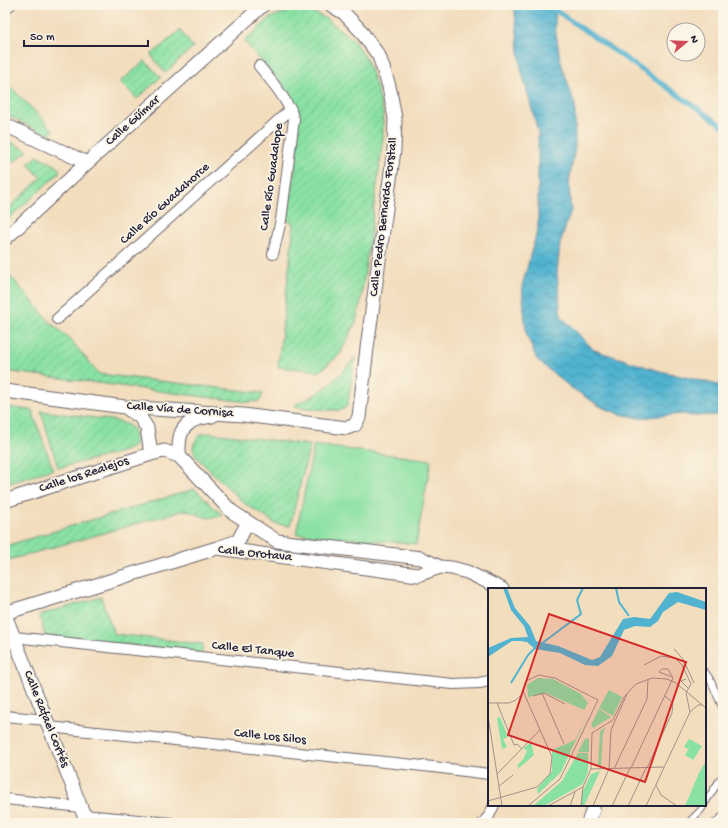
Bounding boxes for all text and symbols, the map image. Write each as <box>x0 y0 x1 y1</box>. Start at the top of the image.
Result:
scale bar <box>24 22 148 48</box>
north arrow <box>666 22 706 62</box>
text: 50 m <box>30 31 55 45</box>
text: N <box>687 34 700 45</box>
street label: Calle Güímar <box>103 92 164 149</box>
street label: Calle Río Guadalope <box>257 122 287 232</box>
street label: Calle Pedro Bernardo Forstall <box>367 136 401 297</box>
street label: Calle Río Guadahorce <box>117 160 213 248</box>
street label: Calle Vía de Cornisa <box>126 399 235 421</box>
street label: Calle los Realejos <box>38 453 132 496</box>
street label: Calle Orotava <box>217 543 294 565</box>
inset map <box>488 588 706 806</box>
street label: Calle El Tanque <box>211 638 295 662</box>
street label: Calle Rafael Cortés <box>20 669 73 771</box>
street label: Calle Los Silos <box>233 726 308 748</box>

